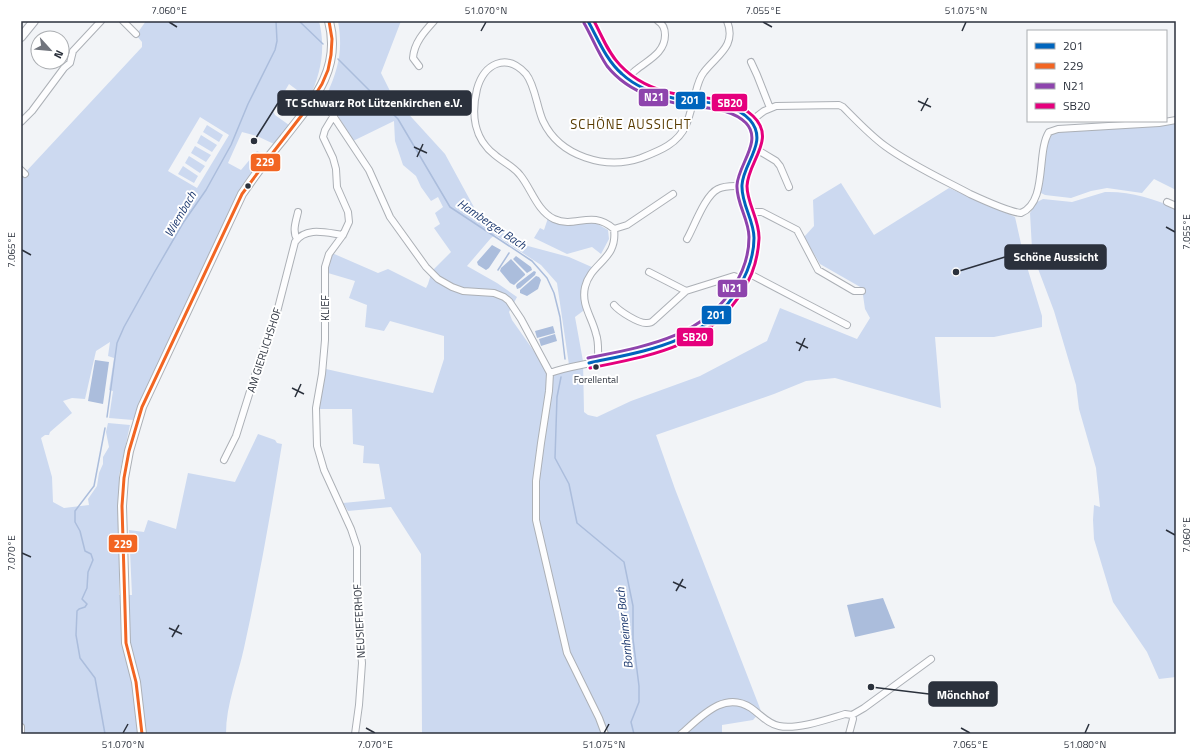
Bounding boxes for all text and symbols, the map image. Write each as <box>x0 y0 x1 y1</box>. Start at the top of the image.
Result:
text: 7.060°E <box>151 3 187 18</box>
text: 51.070°N <box>465 3 507 18</box>
text: 7.055°E <box>745 3 781 18</box>
text: 51.075°N <box>945 3 987 18</box>
north arrow <box>30 30 70 70</box>
legend <box>1027 30 1167 122</box>
text: 201 <box>1063 36 1083 55</box>
text: N <box>50 48 68 62</box>
text: 229 <box>1063 56 1083 75</box>
text: N21 <box>1063 76 1085 95</box>
line badge: N21 <box>638 88 669 107</box>
text: N21 <box>644 89 664 105</box>
callout: TC Schwarz Rot Lützenkirchen e.V. <box>278 91 471 115</box>
line badge: 201 <box>675 91 706 110</box>
text: 201 <box>681 92 699 108</box>
text: TC Schwarz Rot Lützenkirchen e.V. <box>285 93 463 112</box>
line badge: SB20 <box>711 93 748 112</box>
text: SB20 <box>717 95 743 111</box>
text: SB20 <box>1063 96 1091 115</box>
district label: SCHÖNE AUSSICHT <box>570 114 692 134</box>
line badge: 229 <box>250 153 281 172</box>
text: 229 <box>256 154 274 170</box>
unlabelled marker <box>243 181 253 191</box>
water label: Wiembach <box>159 187 201 240</box>
water label: Hamberger Bach <box>454 194 531 255</box>
text: 7.055°E <box>1179 214 1194 250</box>
text: 7.065°E <box>4 232 19 268</box>
callout: Schöne Aussicht <box>1005 245 1106 269</box>
text: Schöne Aussicht <box>1014 247 1099 266</box>
line badge: N21 <box>717 279 748 298</box>
text: N21 <box>722 280 742 296</box>
street label: KLIEF <box>317 295 333 321</box>
street label: AM GIERLICHSHOF <box>243 305 285 394</box>
line badge: 201 <box>701 305 732 325</box>
text: 201 <box>707 307 725 323</box>
line badge: SB20 <box>676 327 714 347</box>
text: SB20 <box>682 329 708 345</box>
marker: Forellental <box>591 362 601 372</box>
place label: Forellental <box>574 372 618 387</box>
text: 7.060°E <box>1179 517 1194 553</box>
line badge: 229 <box>108 534 138 553</box>
text: 7.070°E <box>4 535 19 571</box>
text: 229 <box>114 536 132 552</box>
street label: NEUSIEFERHOF <box>349 583 369 659</box>
water label: Bornheimer Bach <box>610 585 638 670</box>
callout: Mönchhof <box>929 682 997 706</box>
text: Mönchhof <box>937 685 990 704</box>
text: 51.070°N <box>102 737 144 752</box>
text: 7.070°E <box>357 737 393 752</box>
text: 51.075°N <box>583 737 625 752</box>
text: 7.065°E <box>952 737 988 752</box>
text: 51.080°N <box>1064 737 1106 752</box>

